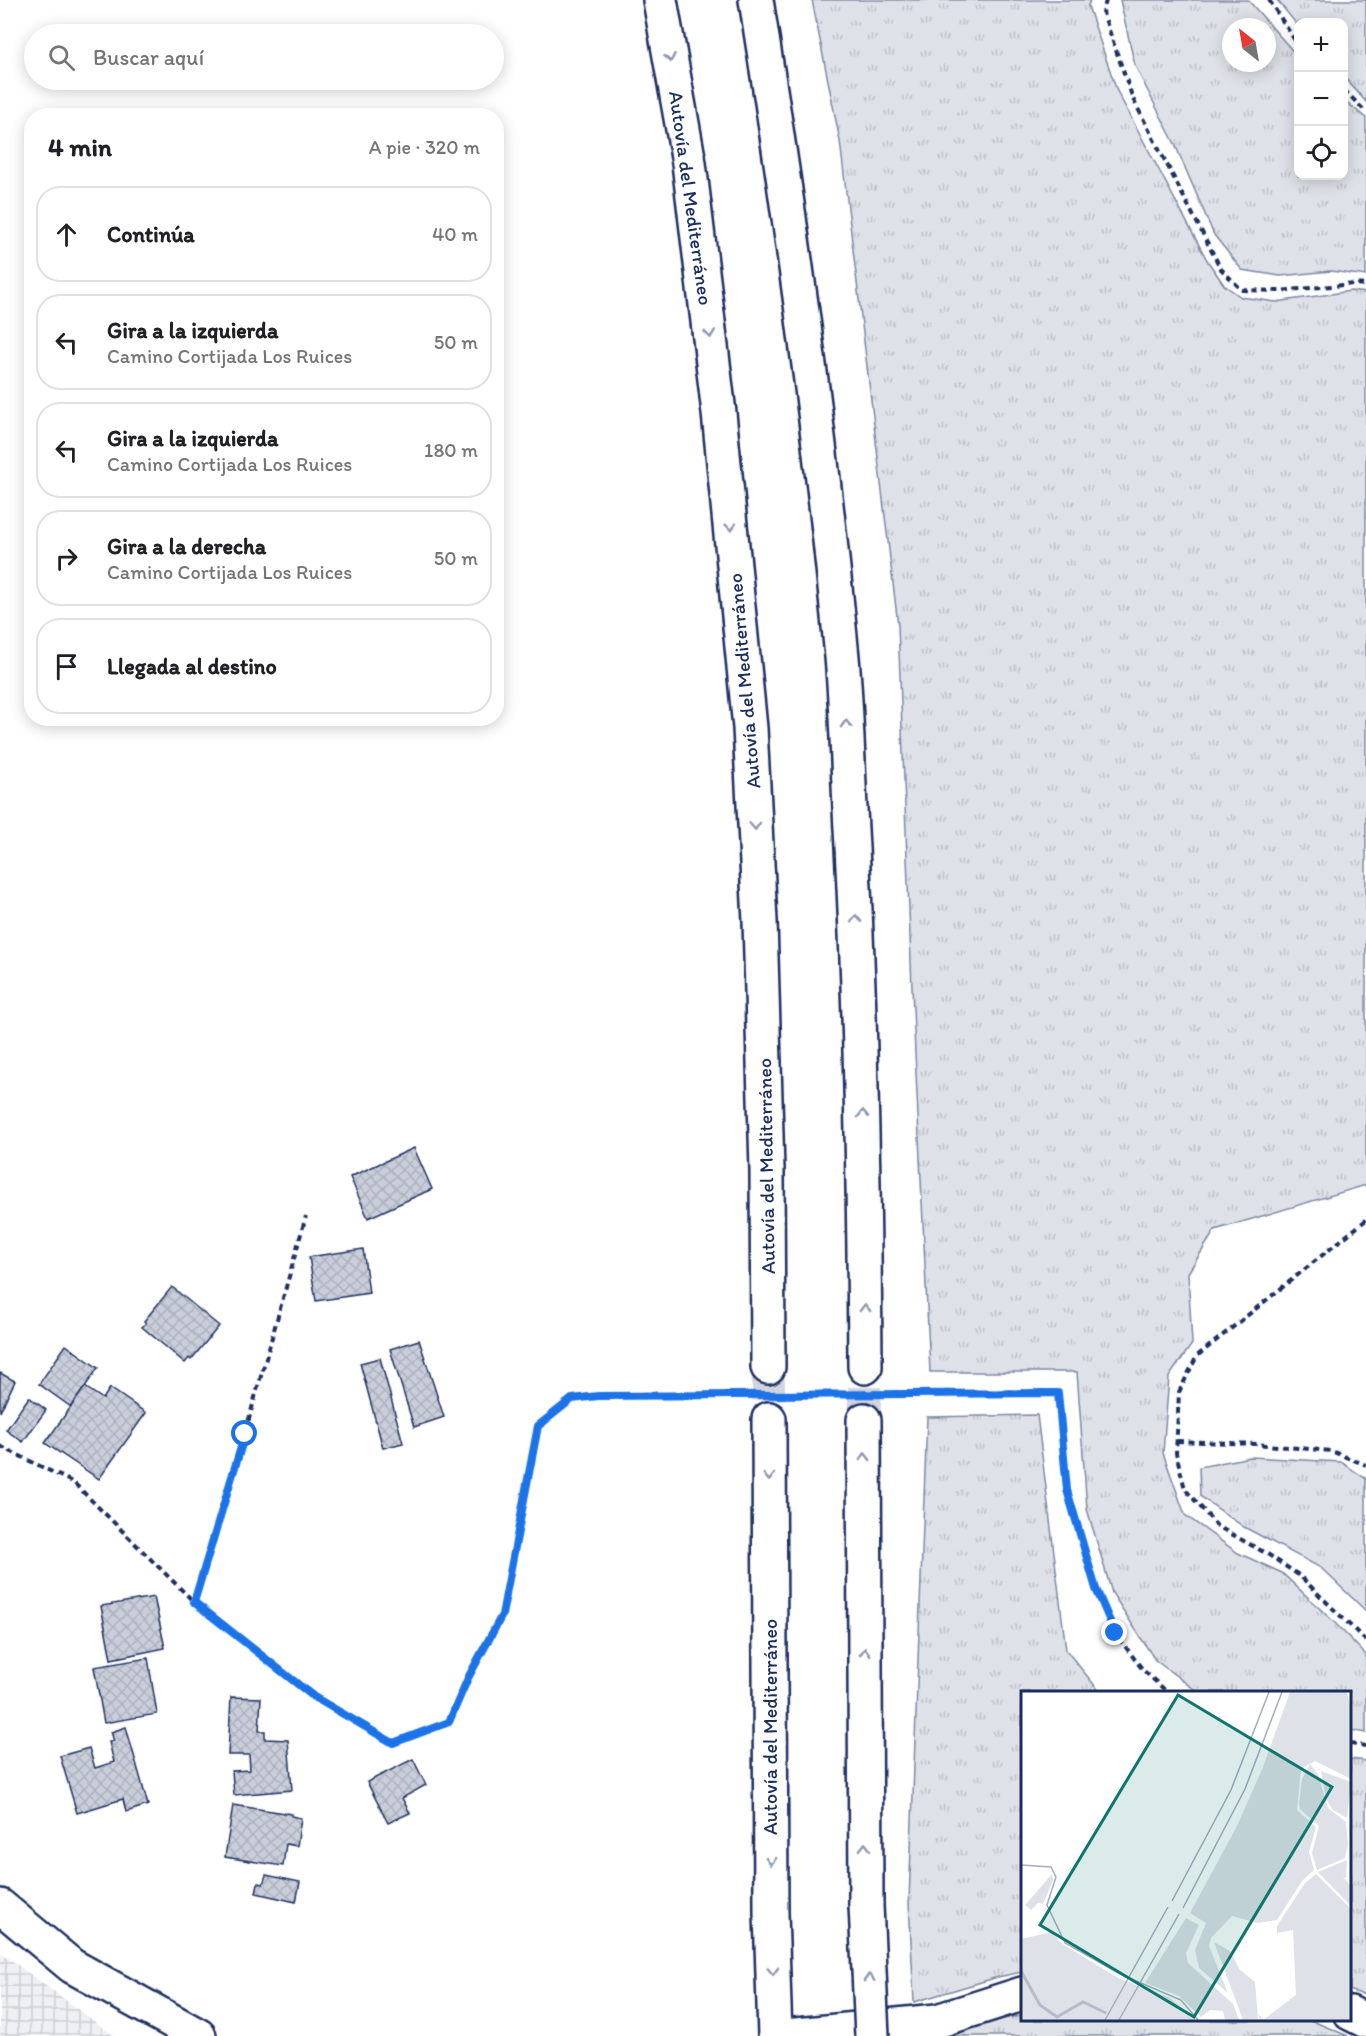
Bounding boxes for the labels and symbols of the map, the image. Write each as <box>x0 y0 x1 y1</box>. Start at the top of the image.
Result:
north arrow <box>1222 18 1276 72</box>
one-way arrow <box>663 52 676 62</box>
street label: Autovía del Mediterráneo <box>664 89 718 307</box>
one-way arrow <box>703 329 715 338</box>
one-way arrow <box>724 523 737 532</box>
street label: Autovía del Mediterráneo <box>723 572 765 790</box>
one-way arrow <box>839 719 852 728</box>
one-way arrow <box>749 822 762 831</box>
one-way arrow <box>849 914 862 923</box>
street label: Autovía del Mediterráneo <box>752 1058 780 1274</box>
one-way arrow <box>856 1109 869 1118</box>
one-way arrow <box>859 1304 871 1313</box>
route start <box>231 1420 257 1446</box>
one-way arrow <box>859 1452 871 1461</box>
one-way arrow <box>763 1473 775 1482</box>
street label: Autovía del Mediterráneo <box>758 1619 782 1835</box>
route end <box>1101 1619 1127 1645</box>
one-way arrow <box>859 1647 871 1656</box>
inset map <box>1021 1691 1351 2021</box>
one-way arrow <box>859 1842 871 1851</box>
one-way arrow <box>764 1857 777 1866</box>
one-way arrow <box>767 1966 779 1975</box>
one-way arrow <box>862 1973 875 1982</box>

